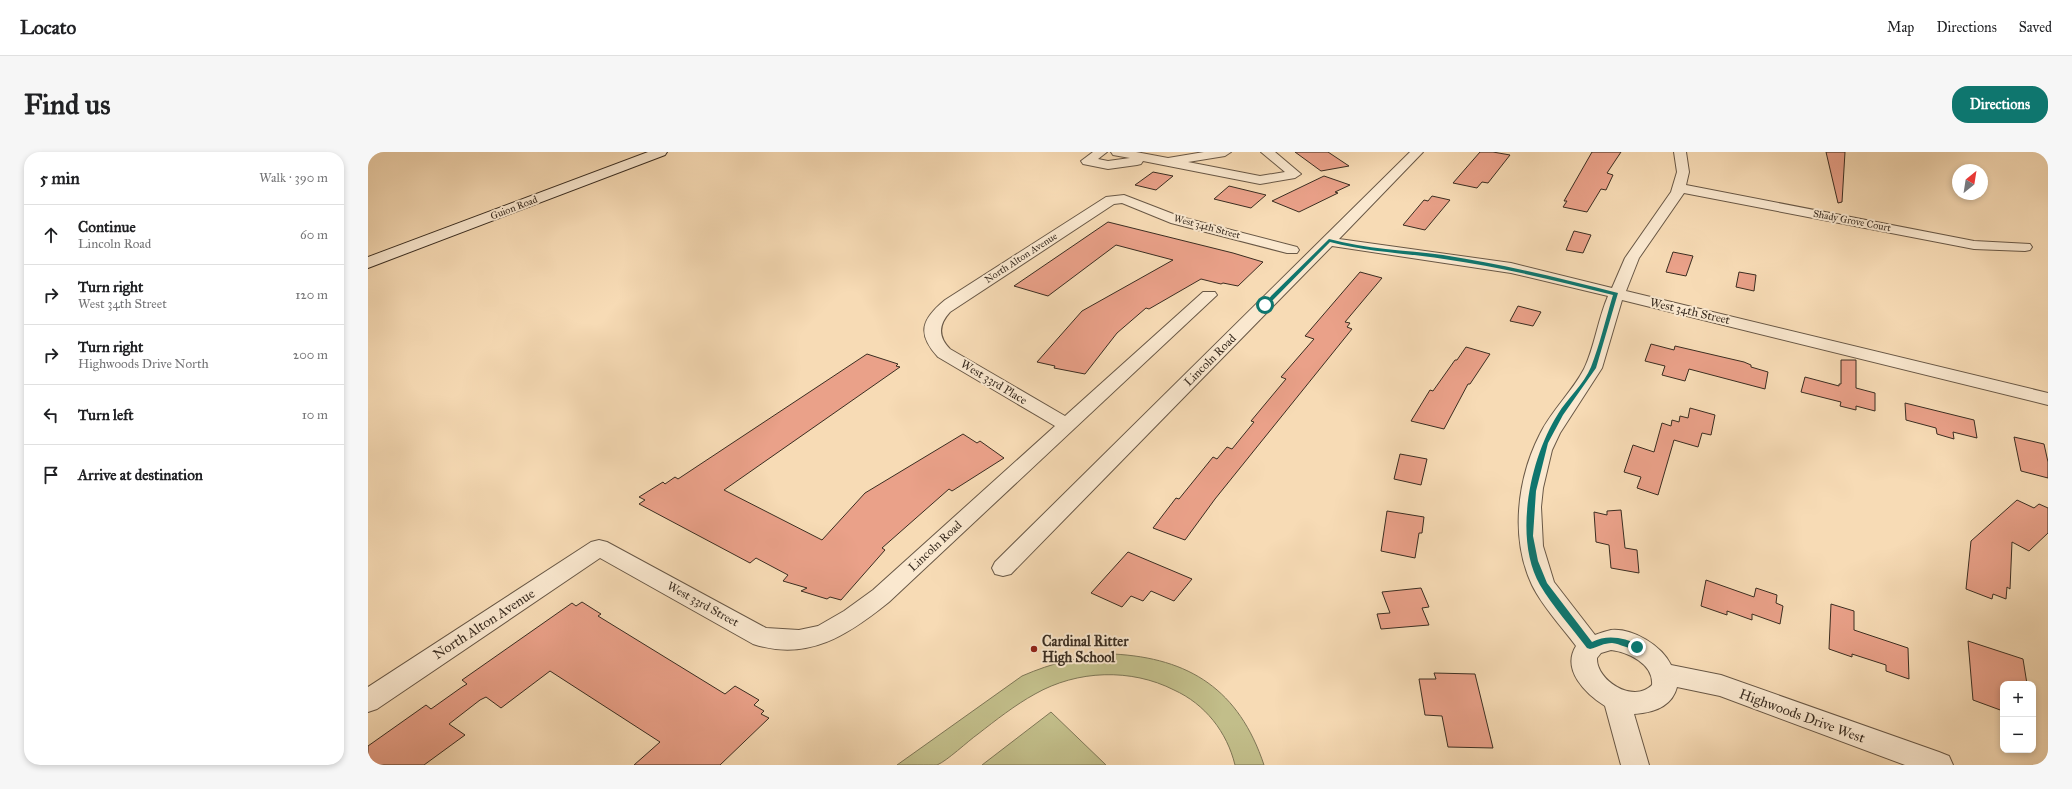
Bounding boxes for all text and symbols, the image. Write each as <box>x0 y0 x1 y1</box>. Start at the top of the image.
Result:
text: Locato <box>20 16 76 39</box>
text: Map <box>1887 19 1914 36</box>
text: Directions <box>1936 19 1997 36</box>
text: Saved <box>2019 19 2052 36</box>
button: Directions <box>1952 86 2048 123</box>
text: Find us <box>24 87 110 122</box>
north arrow <box>1952 164 1988 200</box>
text: 5 min <box>40 168 80 189</box>
text: Walk · 390 m <box>259 170 328 186</box>
street label: Guion Road <box>489 194 539 222</box>
street label: Shady Grove Court <box>1812 208 1892 235</box>
street label: West 34th Street <box>1172 212 1242 242</box>
text: Continue <box>78 218 136 236</box>
icon: ahead <box>40 224 62 246</box>
text: 60 m <box>300 227 328 243</box>
street label: North Alton Avenue <box>982 230 1060 286</box>
text: Lincoln Road <box>78 236 151 252</box>
text: Turn right <box>78 278 143 296</box>
icon: right <box>40 284 62 306</box>
text: 120 m <box>295 287 328 303</box>
street label: West 34th Street <box>1649 295 1732 327</box>
text: West 34th Street <box>78 296 167 312</box>
route start <box>1256 296 1274 314</box>
street label: Lincoln Road <box>1181 331 1239 389</box>
text: Turn right <box>78 338 143 356</box>
icon: right <box>40 344 62 366</box>
text: 200 m <box>293 347 328 363</box>
text: Highwoods Drive North <box>78 356 209 372</box>
street label: West 33rd Place <box>958 357 1030 407</box>
icon: left <box>40 404 62 426</box>
text: Turn left <box>78 406 134 424</box>
text: 10 m <box>302 407 328 423</box>
icon: arrive <box>40 464 62 486</box>
text: Arrive at destination <box>78 466 203 484</box>
street label: Lincoln Road <box>905 518 965 574</box>
street label: West 33rd Street <box>665 579 742 630</box>
street label: North Alton Avenue <box>430 585 538 663</box>
place label: Cardinal Ritter High School <box>1042 633 1129 667</box>
route end <box>1628 638 1646 656</box>
marker: Cardinal Ritter High School <box>1029 644 1039 654</box>
map controls <box>2000 681 2036 753</box>
button: + <box>2000 681 2036 717</box>
street label: Highwoods Drive West <box>1737 685 1867 747</box>
button: − <box>2000 717 2036 753</box>

